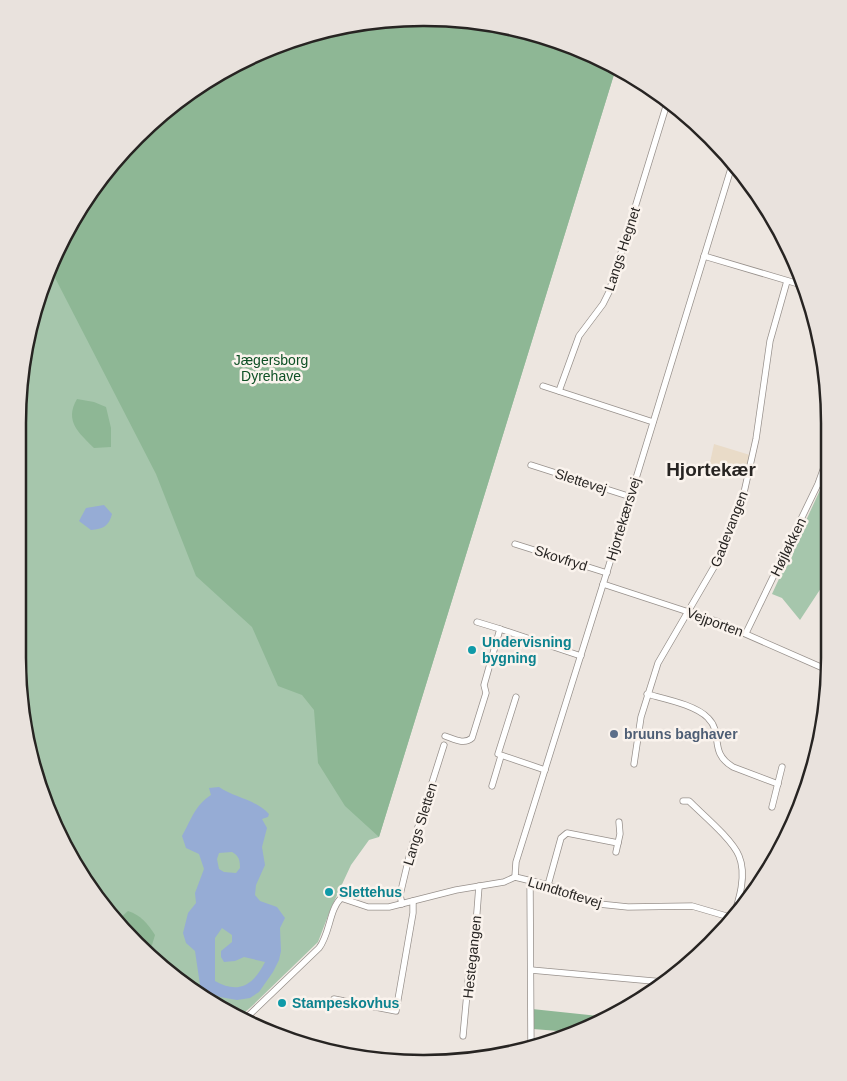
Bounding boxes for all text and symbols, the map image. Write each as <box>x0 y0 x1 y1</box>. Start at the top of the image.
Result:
street label: Langs Hegnet <box>601 205 643 293</box>
park label: Jægersborg Dyrehave <box>234 352 308 384</box>
district label: Hjortekær <box>666 459 756 480</box>
street label: Slettevej <box>553 465 609 497</box>
street label: Hjortekærsvej <box>603 475 643 563</box>
street label: Gadevangen <box>707 489 751 569</box>
street label: Højløkken <box>767 515 809 579</box>
street label: Skovfryd <box>533 542 589 574</box>
street label: Vejporten <box>684 604 746 640</box>
place label: Undervisning bygning <box>482 634 571 666</box>
marker: Undervisning bygning <box>466 644 478 656</box>
place label: bruuns baghaver <box>624 726 738 742</box>
marker: bruuns baghaver <box>608 728 620 740</box>
street label: Langs Sletten <box>400 781 440 867</box>
street label: Lundtoftevej <box>526 873 604 911</box>
place label: Slettehus <box>339 884 402 900</box>
marker: Slettehus <box>323 886 335 898</box>
street label: Hestegangen <box>460 915 484 999</box>
place label: Stampeskovhus <box>292 995 400 1011</box>
marker: Stampeskovhus <box>276 997 288 1009</box>

